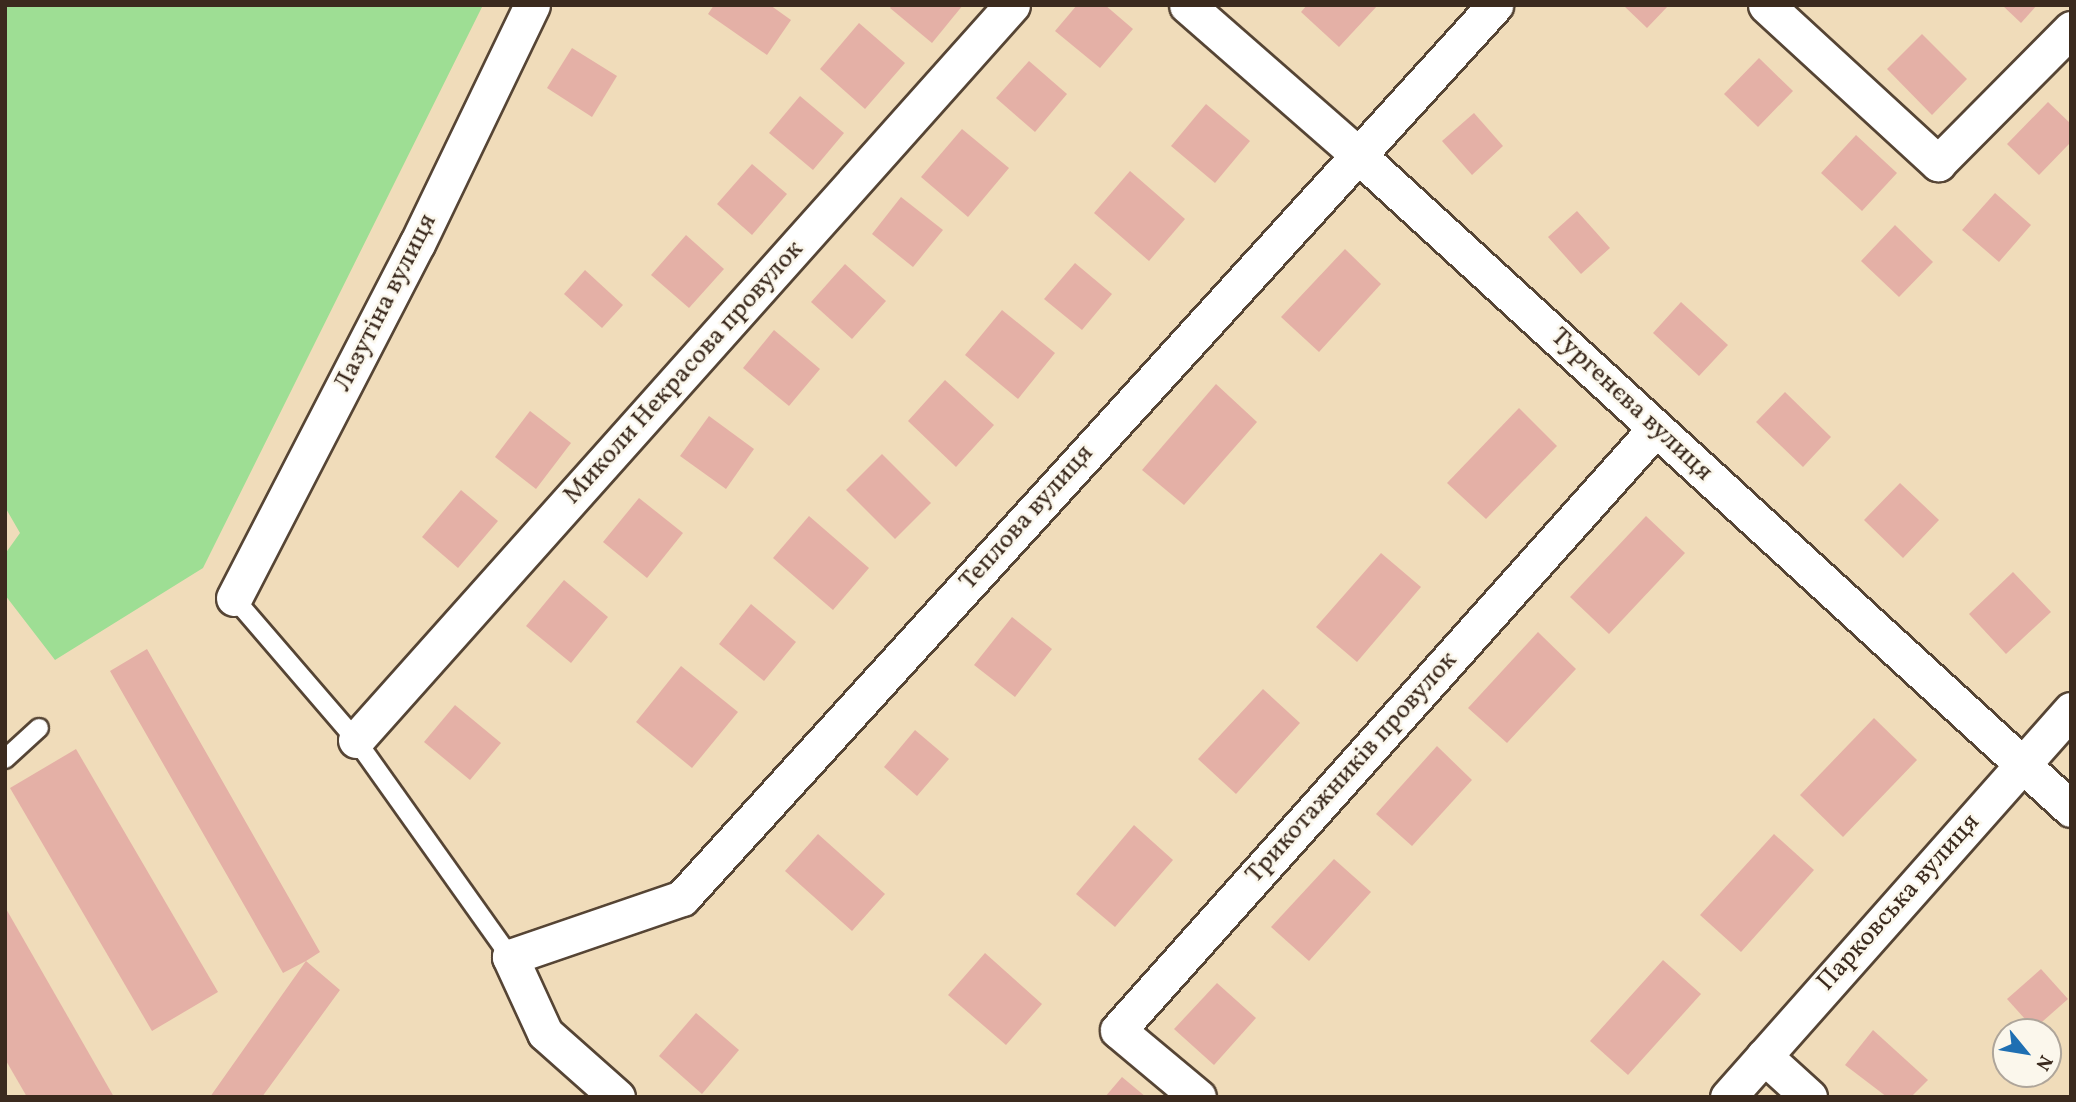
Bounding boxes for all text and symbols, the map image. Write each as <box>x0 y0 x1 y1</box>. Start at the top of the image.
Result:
street label: Лазутіна вулиця <box>328 209 444 397</box>
street label: Миколи Некрасова провулок <box>557 235 811 511</box>
street label: Тургенєва вулиця <box>1543 322 1719 488</box>
street label: Теплова вулиця <box>953 439 1101 597</box>
street label: Трикотажників провулок <box>1240 646 1464 890</box>
street label: Парковська вулиця <box>1811 808 1987 998</box>
north arrow <box>1992 1018 2062 1088</box>
text: N <box>2029 1050 2058 1075</box>

